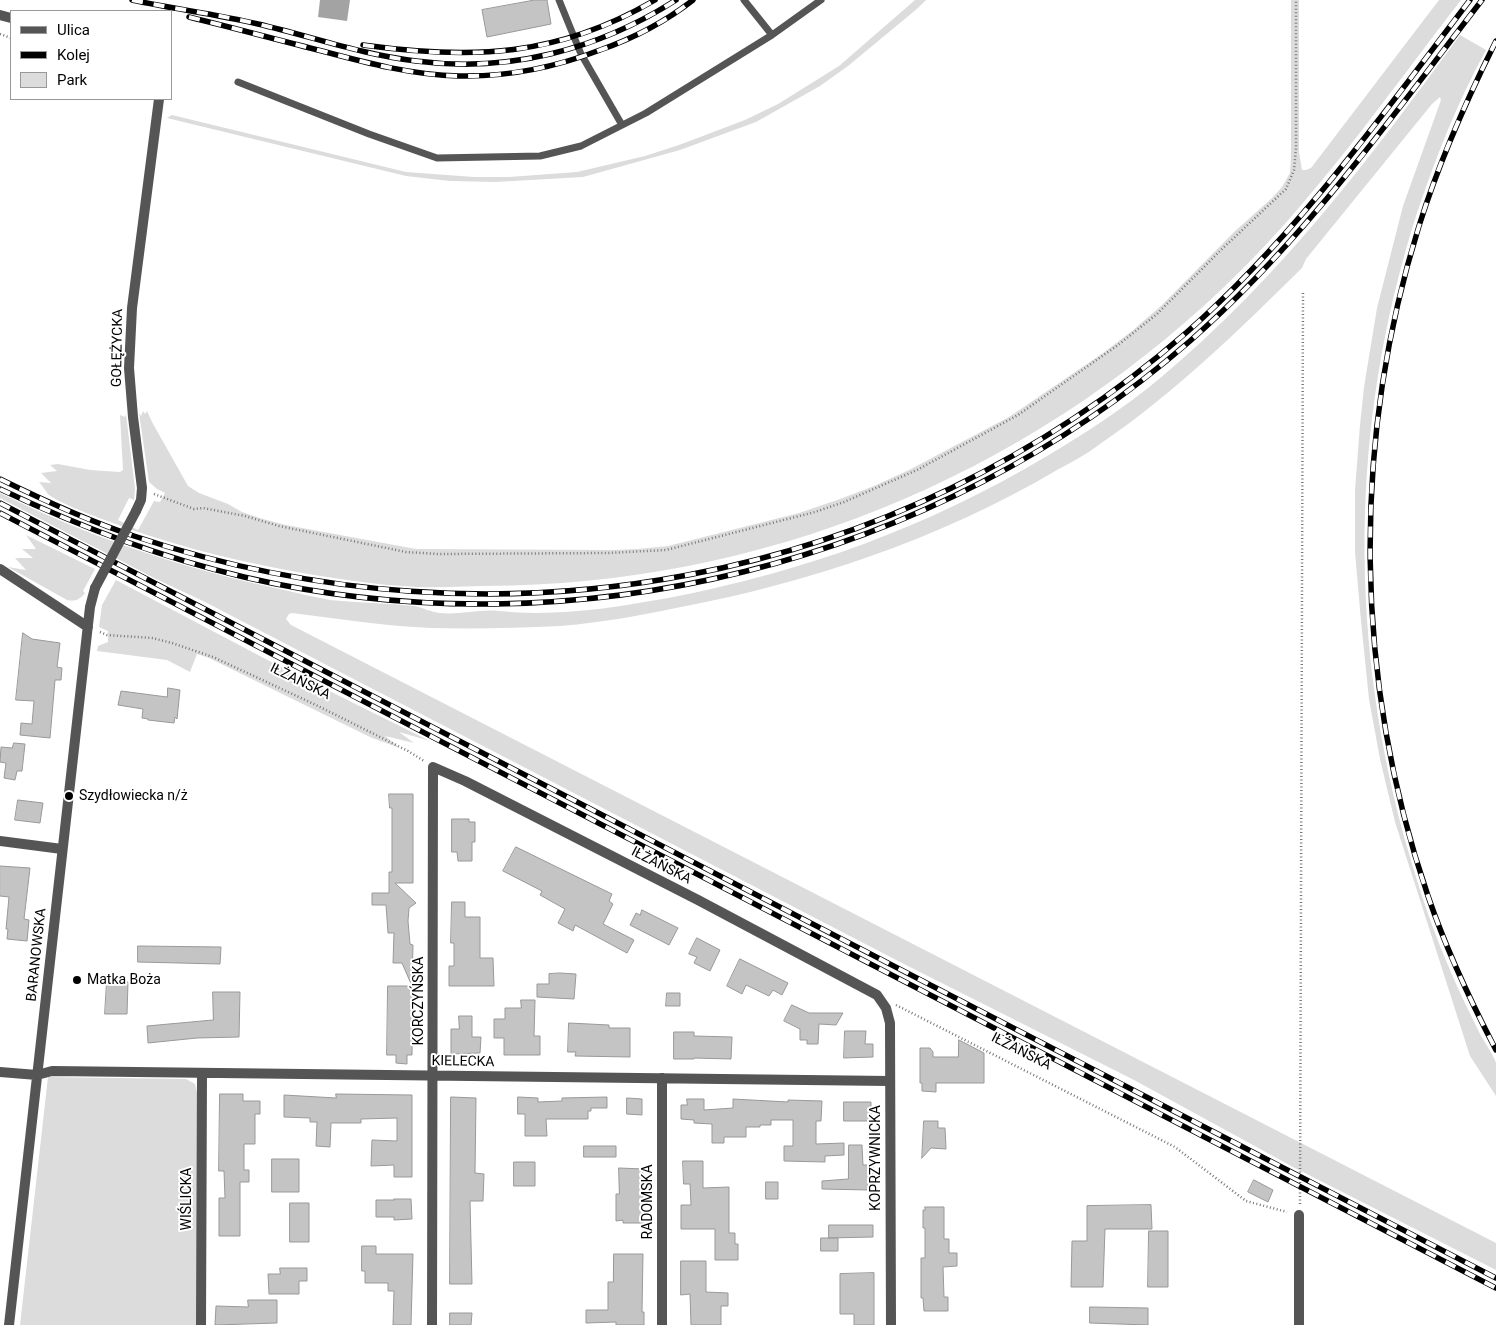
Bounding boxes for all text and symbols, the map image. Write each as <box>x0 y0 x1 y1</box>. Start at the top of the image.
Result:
legend <box>10 10 172 100</box>
text: Ulica <box>57 21 90 39</box>
text: Kolej <box>57 46 90 64</box>
text: Park <box>57 71 87 89</box>
street label: GOŁĘŻYCKA <box>109 309 127 387</box>
street label: IŁŻAŃSKA <box>267 660 333 704</box>
place label: Szydłowiecka n/ż <box>79 788 188 804</box>
marker: Szydłowiecka n/ż <box>63 790 75 802</box>
street label: IŁŻAŃSKA <box>628 844 694 888</box>
street label: BARANOWSKA <box>24 907 50 1003</box>
street label: KORCZYŃSKA <box>411 957 427 1045</box>
place label: Matka Boża <box>87 972 161 988</box>
marker: Matka Boża <box>71 974 83 986</box>
street label: IŁŻAŃSKA <box>988 1030 1054 1074</box>
street label: KIELECKA <box>431 1053 495 1071</box>
street label: KOPRZYWNICKA <box>868 1105 884 1211</box>
street label: RADOMSKA <box>640 1164 656 1240</box>
street label: WIŚLICKA <box>179 1168 195 1230</box>

